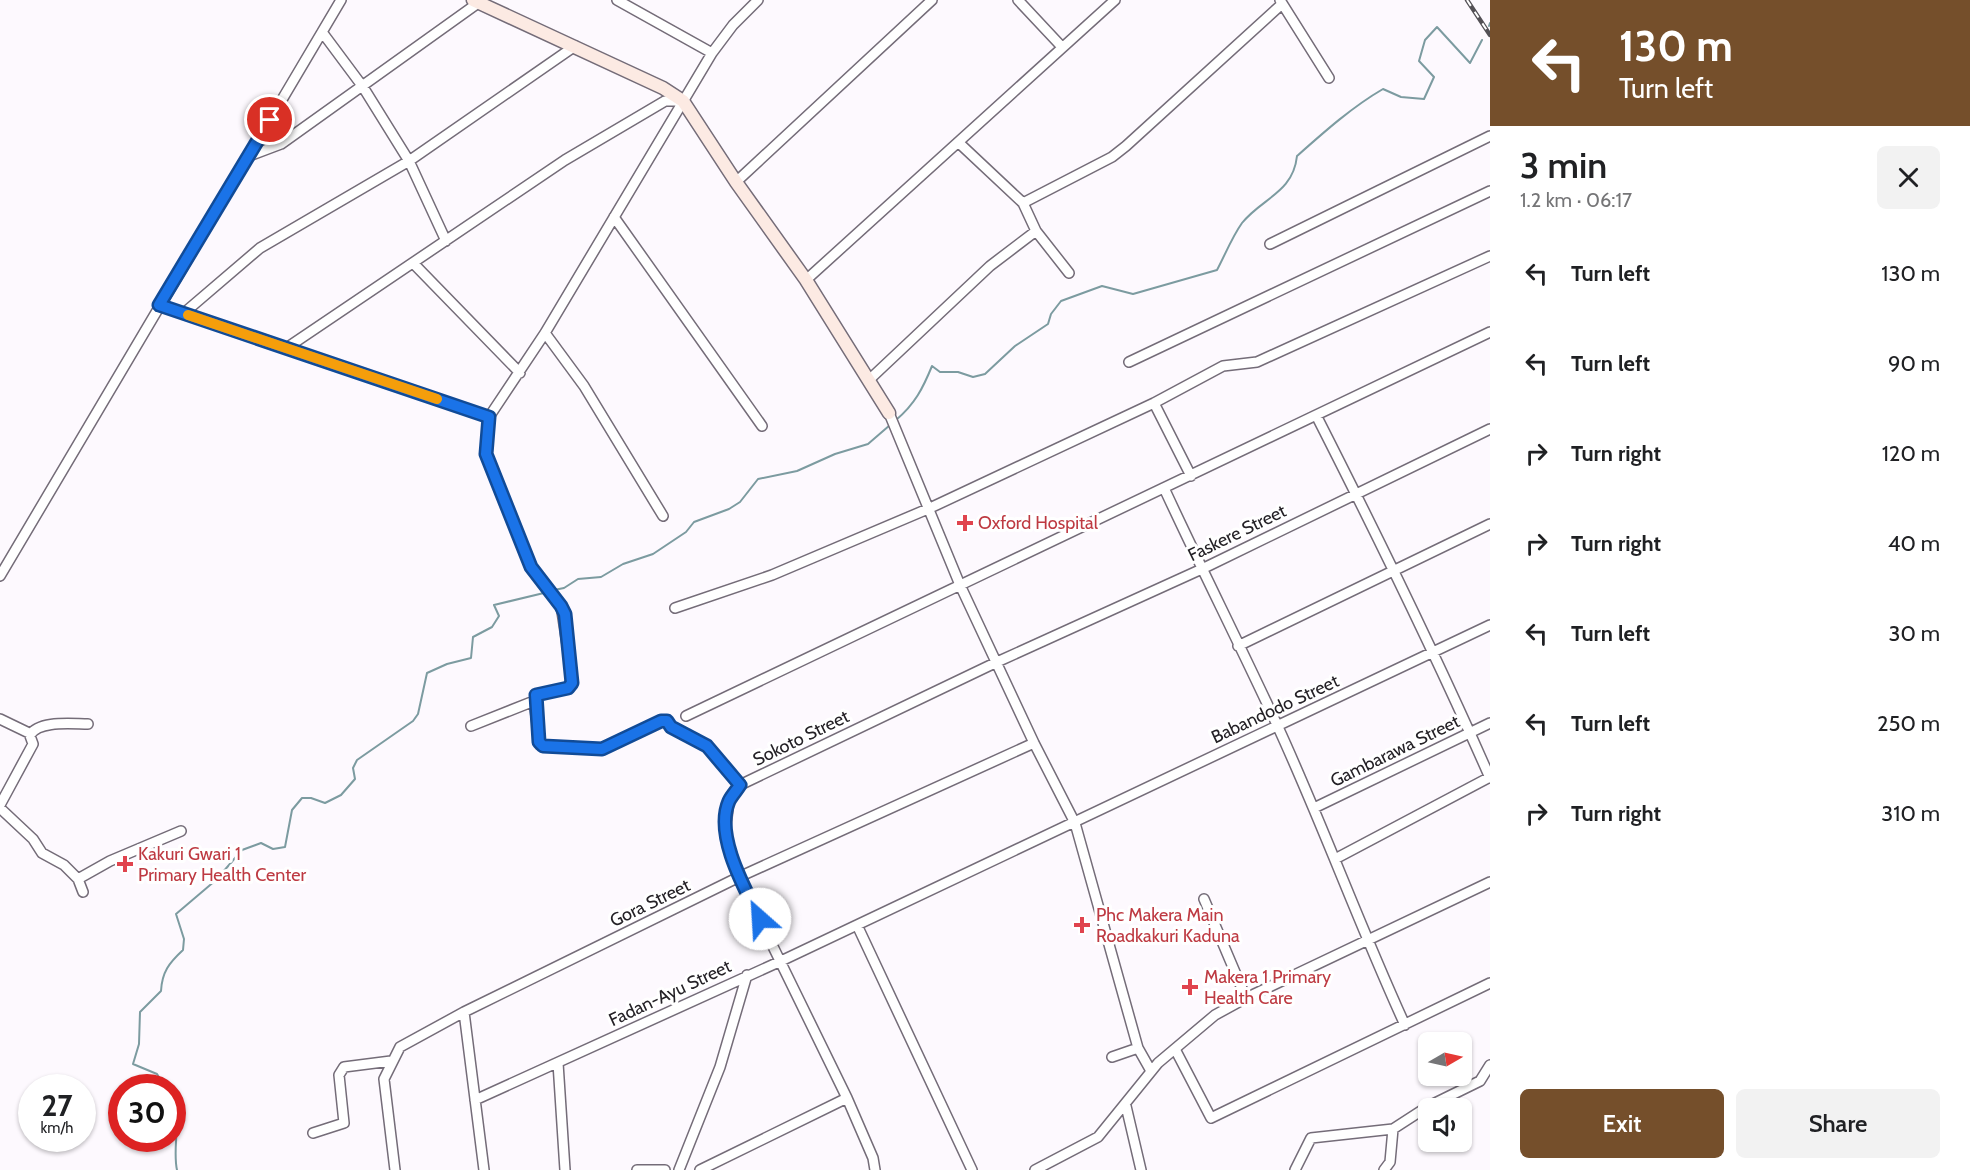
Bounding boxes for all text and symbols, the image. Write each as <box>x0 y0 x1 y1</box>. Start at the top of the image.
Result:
text: 130 m <box>1619 20 1733 72</box>
icon: left <box>1520 24 1598 102</box>
text: Turn left <box>1619 72 1713 105</box>
pin <box>244 94 295 145</box>
icon: arrive <box>253 103 286 136</box>
text: 3 min <box>1520 143 1607 187</box>
button: close <box>1877 146 1940 209</box>
text: 1.2 km · 06:17 <box>1520 188 1632 212</box>
icon: left <box>1520 257 1553 290</box>
text: Turn left <box>1571 260 1650 287</box>
text: 130 m <box>1881 260 1940 287</box>
icon: left <box>1520 347 1553 380</box>
text: Turn left <box>1571 350 1650 377</box>
text: 90 m <box>1888 350 1940 377</box>
icon: right <box>1520 437 1553 470</box>
text: Turn right <box>1571 440 1661 467</box>
text: 120 m <box>1882 440 1940 467</box>
street label: Faskere Street <box>1184 500 1290 566</box>
place label: Oxford Hospital <box>978 512 1099 534</box>
marker: Oxford Hospital <box>956 514 974 532</box>
icon: right <box>1520 527 1553 560</box>
text: Turn right <box>1571 530 1661 557</box>
text: 40 m <box>1888 530 1940 557</box>
icon: left <box>1520 617 1553 650</box>
text: Turn left <box>1571 620 1650 647</box>
text: 30 m <box>1888 620 1940 647</box>
street label: Babandodo Street <box>1208 670 1342 748</box>
street label: Sokoto Street <box>749 705 853 771</box>
icon: left <box>1520 707 1553 740</box>
street label: Gambarawa Street <box>1327 710 1463 792</box>
text: Turn left <box>1571 710 1650 737</box>
text: 250 m <box>1877 710 1940 737</box>
icon: right <box>1520 797 1553 830</box>
text: Turn right <box>1571 800 1661 827</box>
text: 310 m <box>1881 800 1940 827</box>
place label: Kakuri Gwari 1 Primary Health Center <box>138 843 306 886</box>
marker: Kakuri Gwari 1 Primary Health Center <box>116 855 134 873</box>
street label: Gora Street <box>606 874 694 932</box>
position arrow <box>728 887 792 951</box>
place label: Phc Makera Main Roadkakuri Kaduna <box>1096 904 1240 947</box>
marker: Phc Makera Main Roadkakuri Kaduna <box>1073 916 1091 934</box>
street label: Fadan-Ayu Street <box>605 955 735 1031</box>
place label: Makera 1 Primary Health Care <box>1204 966 1331 1009</box>
marker: Makera 1 Primary Health Care <box>1181 978 1199 996</box>
north arrow <box>1418 1032 1472 1086</box>
map controls <box>1418 1032 1472 1152</box>
speed limit sign: 30 <box>108 1074 186 1152</box>
text: 27 <box>41 1087 73 1124</box>
button: Exit <box>1520 1089 1724 1158</box>
button: Share <box>1736 1089 1940 1158</box>
button: sound <box>1418 1098 1472 1152</box>
text: km/h <box>41 1119 73 1137</box>

